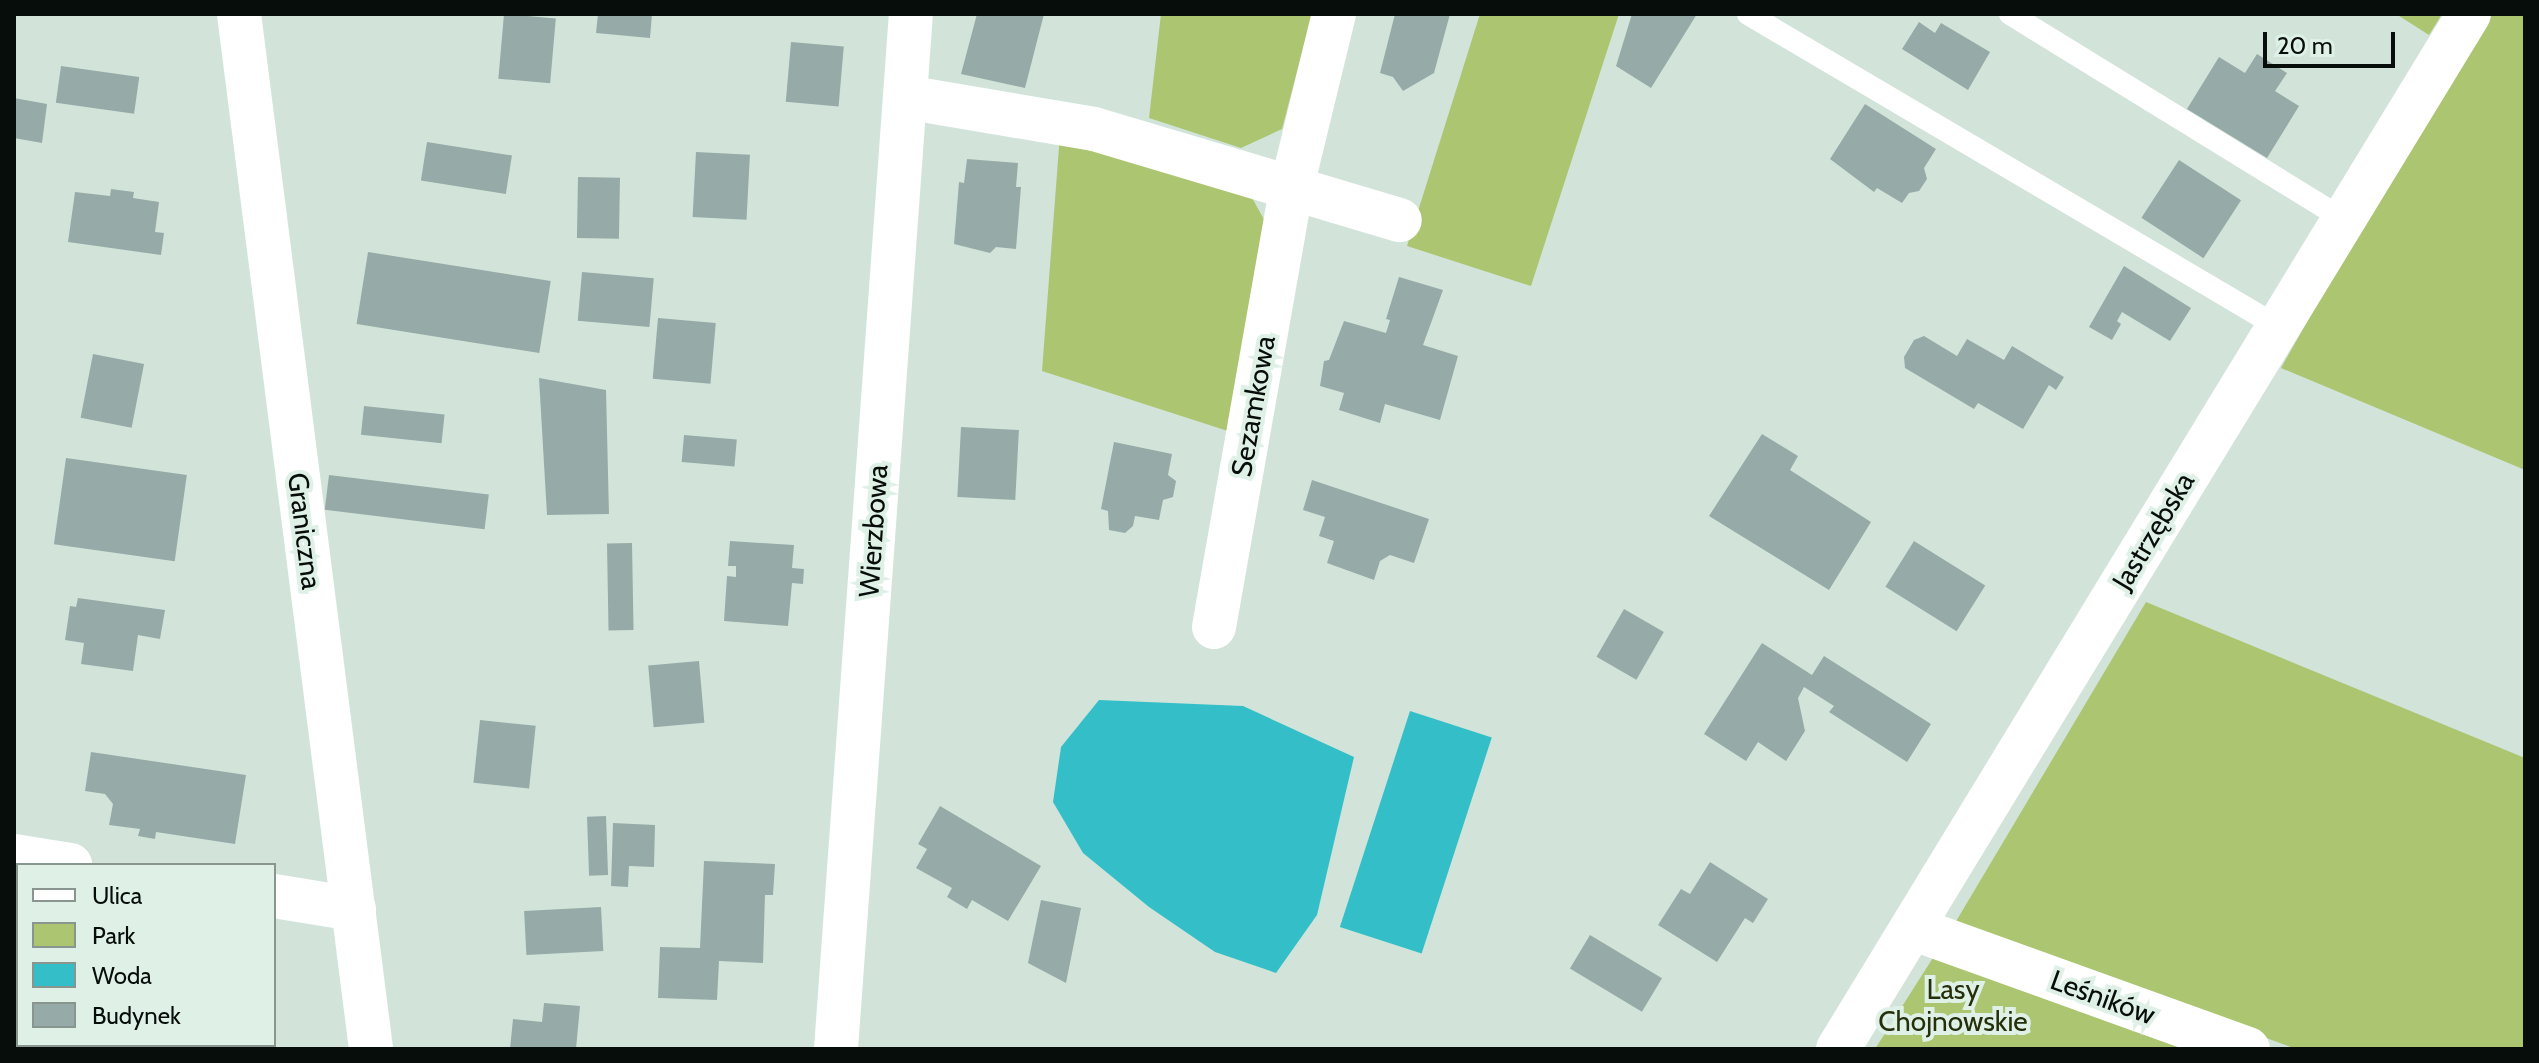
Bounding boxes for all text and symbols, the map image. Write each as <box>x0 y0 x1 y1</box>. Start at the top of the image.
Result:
scale bar <box>2267 16 2399 66</box>
text: 20 m <box>2277 31 2333 60</box>
street label: Sezamkowa <box>1224 333 1282 479</box>
street label: Wierzbowa <box>852 463 894 599</box>
street label: Jastrzębska <box>2105 466 2201 596</box>
street label: Graniczna <box>281 471 329 591</box>
legend <box>16 863 276 1047</box>
text: Ulica <box>92 881 142 910</box>
text: Park <box>92 921 135 950</box>
text: Woda <box>92 961 152 990</box>
street label: Leśników <box>2046 963 2160 1031</box>
park label: Lasy Chojnowskie <box>1878 972 2028 1038</box>
text: Budynek <box>92 1001 181 1030</box>

